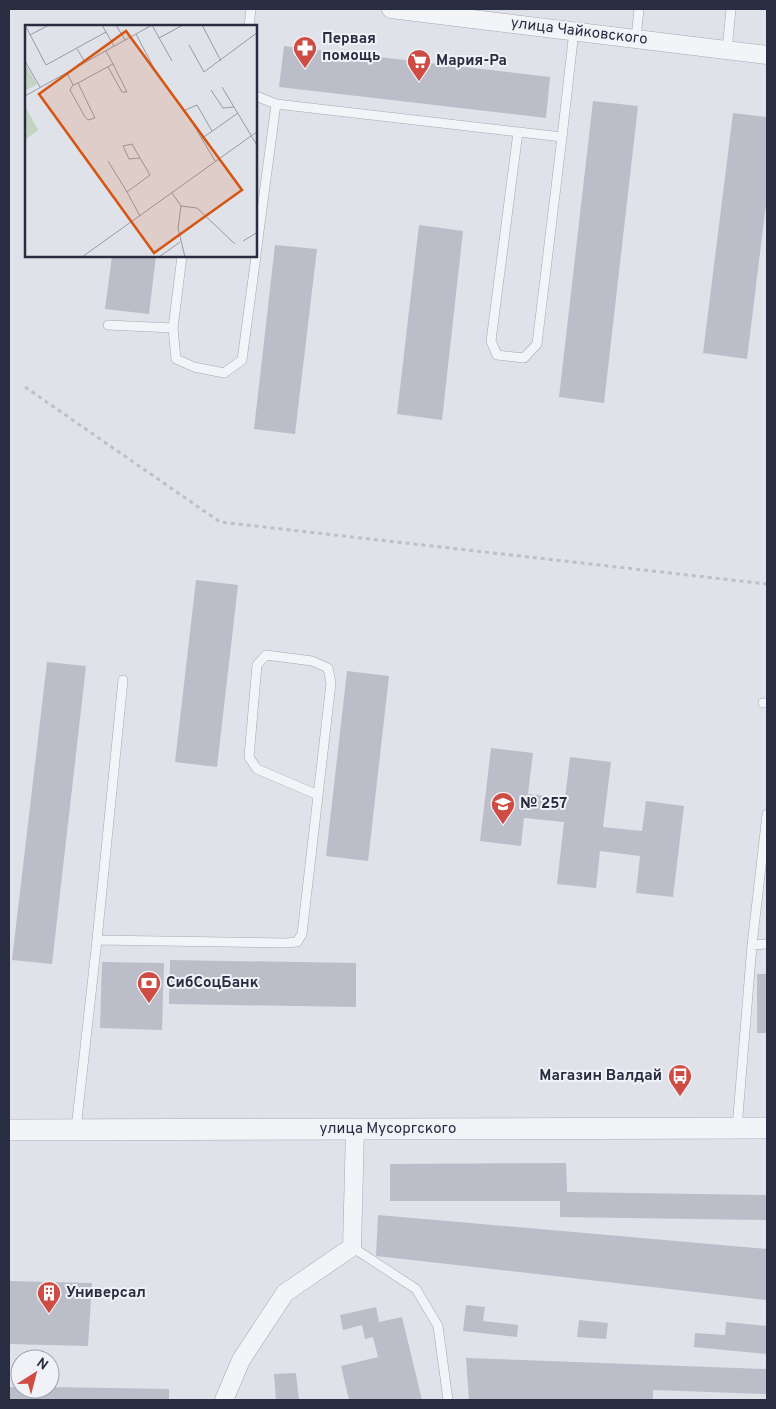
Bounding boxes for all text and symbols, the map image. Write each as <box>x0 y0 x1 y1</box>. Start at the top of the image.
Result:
street label: улица Чайковского <box>509 14 649 50</box>
inset map <box>25 25 258 258</box>
place label: Первая помощь <box>322 30 381 66</box>
pharmacy icon: Первая помощь <box>292 35 318 69</box>
supermarket icon: Мария-Ра <box>406 48 432 82</box>
place label: Мария-Ра <box>436 52 507 71</box>
school or university icon: № 257 <box>490 791 516 825</box>
place label: № 257 <box>520 795 567 814</box>
bank icon: СибСоцБанк <box>136 970 162 1004</box>
place label: СибСоцБанк <box>166 974 259 993</box>
bus stop icon: Магазин Валдай <box>667 1063 693 1097</box>
place label: Магазин Валдай <box>539 1067 662 1086</box>
street label: улица Мусоргского <box>320 1120 456 1139</box>
building icon: Универсал <box>36 1280 62 1314</box>
place label: Универсал <box>66 1284 146 1303</box>
north arrow <box>10 1349 60 1399</box>
text: N <box>33 1355 51 1375</box>

